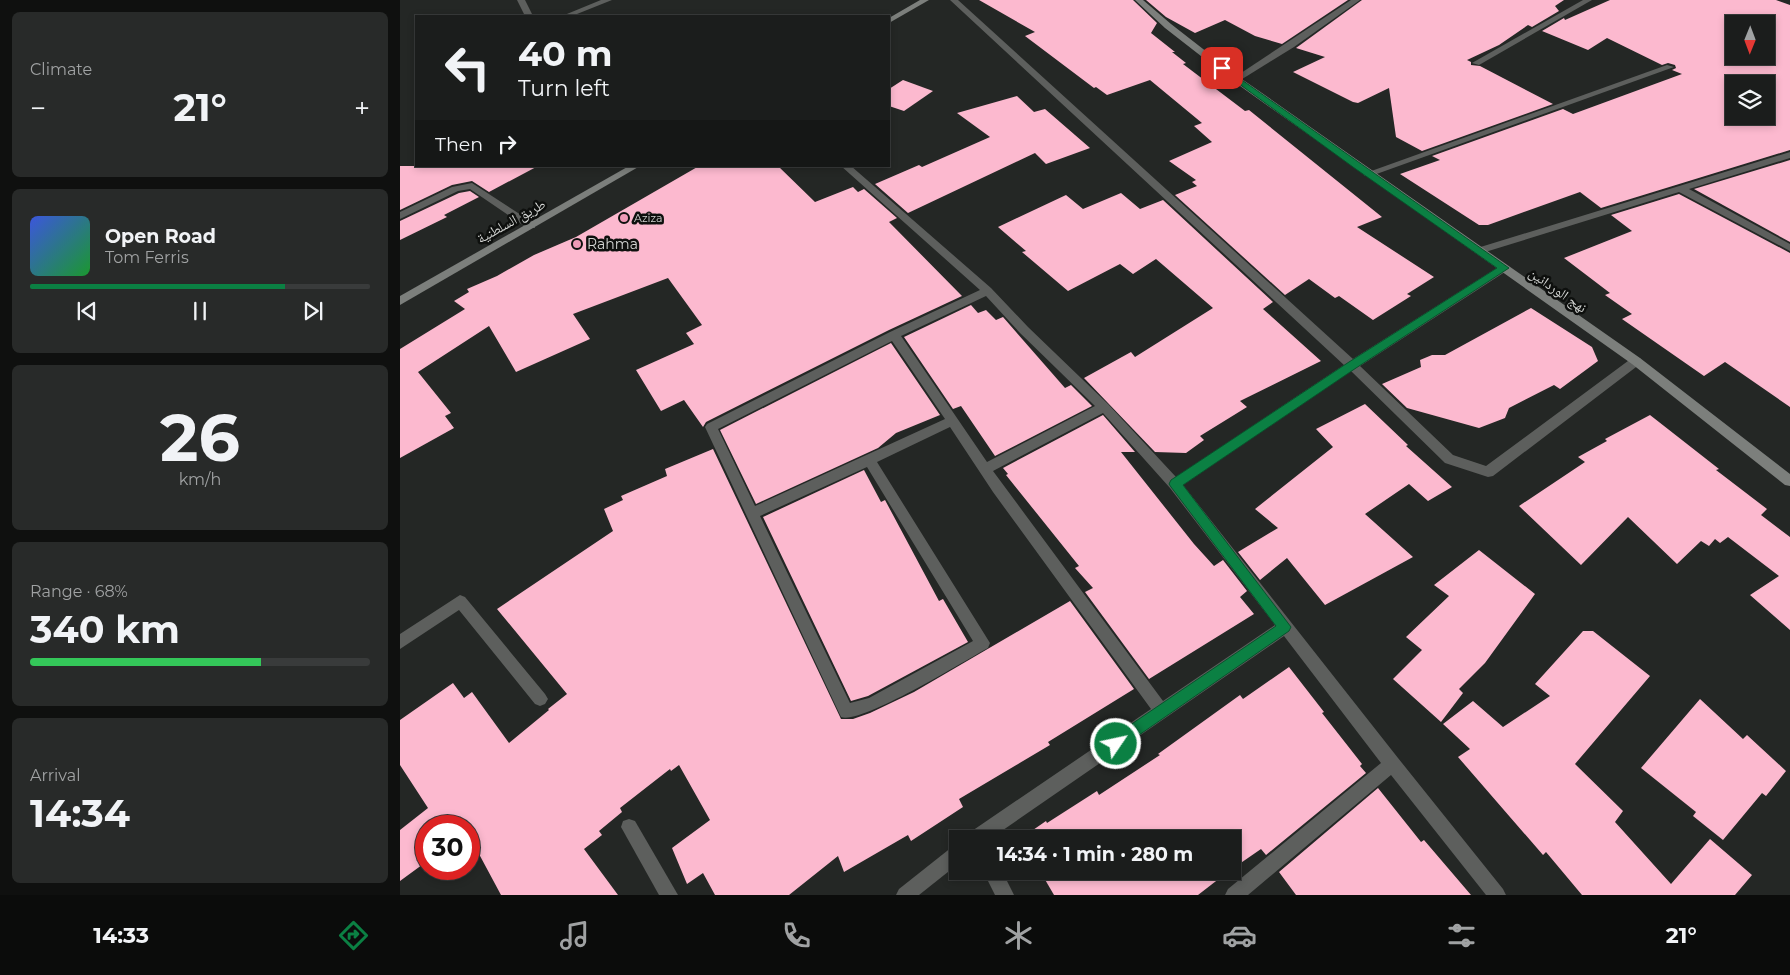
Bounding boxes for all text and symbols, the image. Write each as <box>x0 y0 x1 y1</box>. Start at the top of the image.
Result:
north arrow <box>1725 15 1775 65</box>
map controls <box>1725 15 1775 125</box>
text: 40 m <box>518 32 613 75</box>
icon: left <box>435 35 500 100</box>
pin <box>1201 47 1243 89</box>
icon: arrive <box>1208 54 1236 82</box>
text: Climate <box>30 60 92 79</box>
text: Turn left <box>518 75 610 102</box>
button: layers <box>1725 75 1775 125</box>
text: 21° <box>173 84 227 131</box>
text: − <box>30 91 46 125</box>
text: + <box>354 91 370 125</box>
icon: right <box>493 130 521 158</box>
text: Then <box>435 133 483 156</box>
street label: طريق السلطنية <box>474 195 549 248</box>
place label: Aziza <box>634 211 663 225</box>
marker: Aziza <box>618 212 630 224</box>
text: Open Road <box>105 225 216 248</box>
place label: Rahma <box>587 235 638 253</box>
marker: Rahma <box>571 238 583 250</box>
text: Tom Ferris <box>105 248 189 267</box>
street label: نهج الوردانين <box>1525 264 1591 317</box>
icon: previous <box>73 297 101 325</box>
icon: pause <box>186 297 214 325</box>
icon: next <box>299 297 327 325</box>
text: 26 <box>160 398 240 477</box>
text: km/h <box>179 470 221 489</box>
text: Range · 68% <box>30 582 128 601</box>
text: 340 km <box>30 606 180 653</box>
position arrow <box>1089 717 1141 769</box>
text: Arrival <box>30 766 80 785</box>
text: 14:34 <box>30 790 130 837</box>
speed limit sign: 30 <box>415 815 480 880</box>
text: 14:34 · 1 min · 280 m <box>997 843 1193 866</box>
icon: directions <box>336 918 371 953</box>
icon: music <box>557 918 592 953</box>
icon: phone <box>779 918 814 953</box>
icon: climate <box>1001 918 1036 953</box>
icon: car <box>1222 918 1257 953</box>
icon: filters <box>1444 918 1479 953</box>
text: 14:33 <box>93 922 149 949</box>
text: 21° <box>1666 922 1697 949</box>

